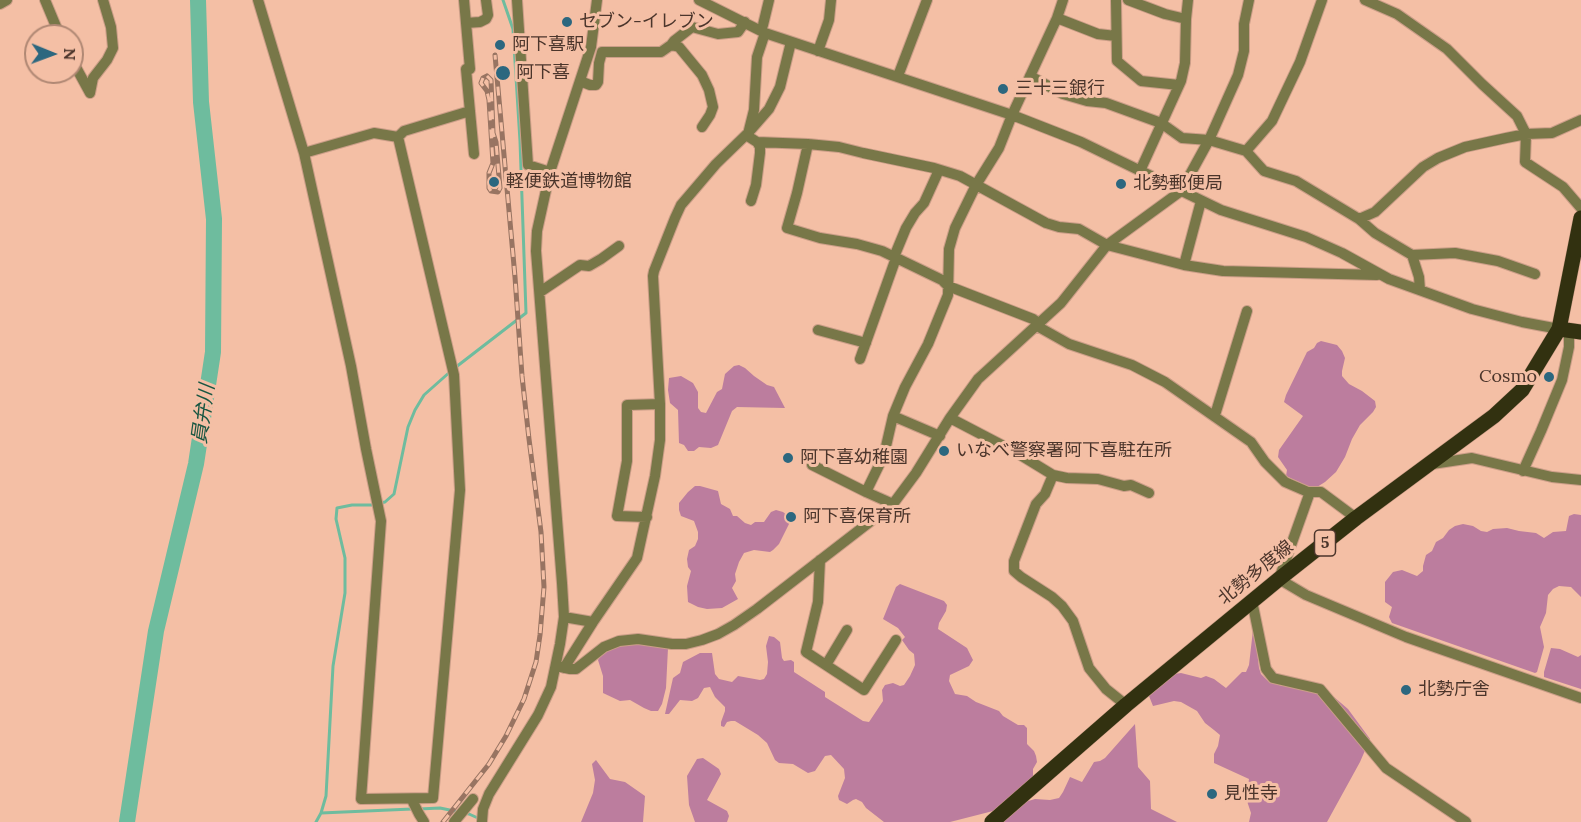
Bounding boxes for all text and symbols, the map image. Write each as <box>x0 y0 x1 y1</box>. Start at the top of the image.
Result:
place label: セブン-イレブン <box>579 11 714 33</box>
marker: セブン-イレブン <box>560 15 574 29</box>
north arrow <box>24 24 84 84</box>
place label: 阿下喜駅 <box>512 34 584 56</box>
marker: 阿下喜駅 <box>493 38 507 52</box>
text: N <box>60 48 80 61</box>
place label: 阿下喜 <box>516 62 570 84</box>
marker: 阿下喜 <box>494 64 512 82</box>
place label: 三十三銀行 <box>1015 78 1105 100</box>
marker: 三十三銀行 <box>996 82 1010 96</box>
place label: 軽便鉄道博物館 <box>506 171 632 193</box>
place label: 北勢郵便局 <box>1133 173 1223 195</box>
marker: 軽便鉄道博物館 <box>487 175 501 189</box>
marker: 北勢郵便局 <box>1114 177 1128 191</box>
place label: Cosmo <box>1479 366 1537 388</box>
marker: Cosmo <box>1542 370 1556 384</box>
water label: 員弁川 <box>188 383 220 445</box>
place label: いなべ警察署阿下喜駐在所 <box>956 440 1172 462</box>
marker: いなべ警察署阿下喜駐在所 <box>937 444 951 458</box>
place label: 阿下喜幼稚園 <box>800 447 908 469</box>
marker: 阿下喜幼稚園 <box>781 451 795 465</box>
place label: 阿下喜保育所 <box>803 506 911 528</box>
marker: 阿下喜保育所 <box>784 510 798 524</box>
road number: 5 <box>1314 530 1336 556</box>
street label: 北勢多度線 <box>1214 536 1298 610</box>
place label: 北勢庁舎 <box>1418 679 1490 701</box>
marker: 北勢庁舎 <box>1399 683 1413 697</box>
place label: 見性寺 <box>1224 783 1278 805</box>
marker: 見性寺 <box>1205 787 1219 801</box>

